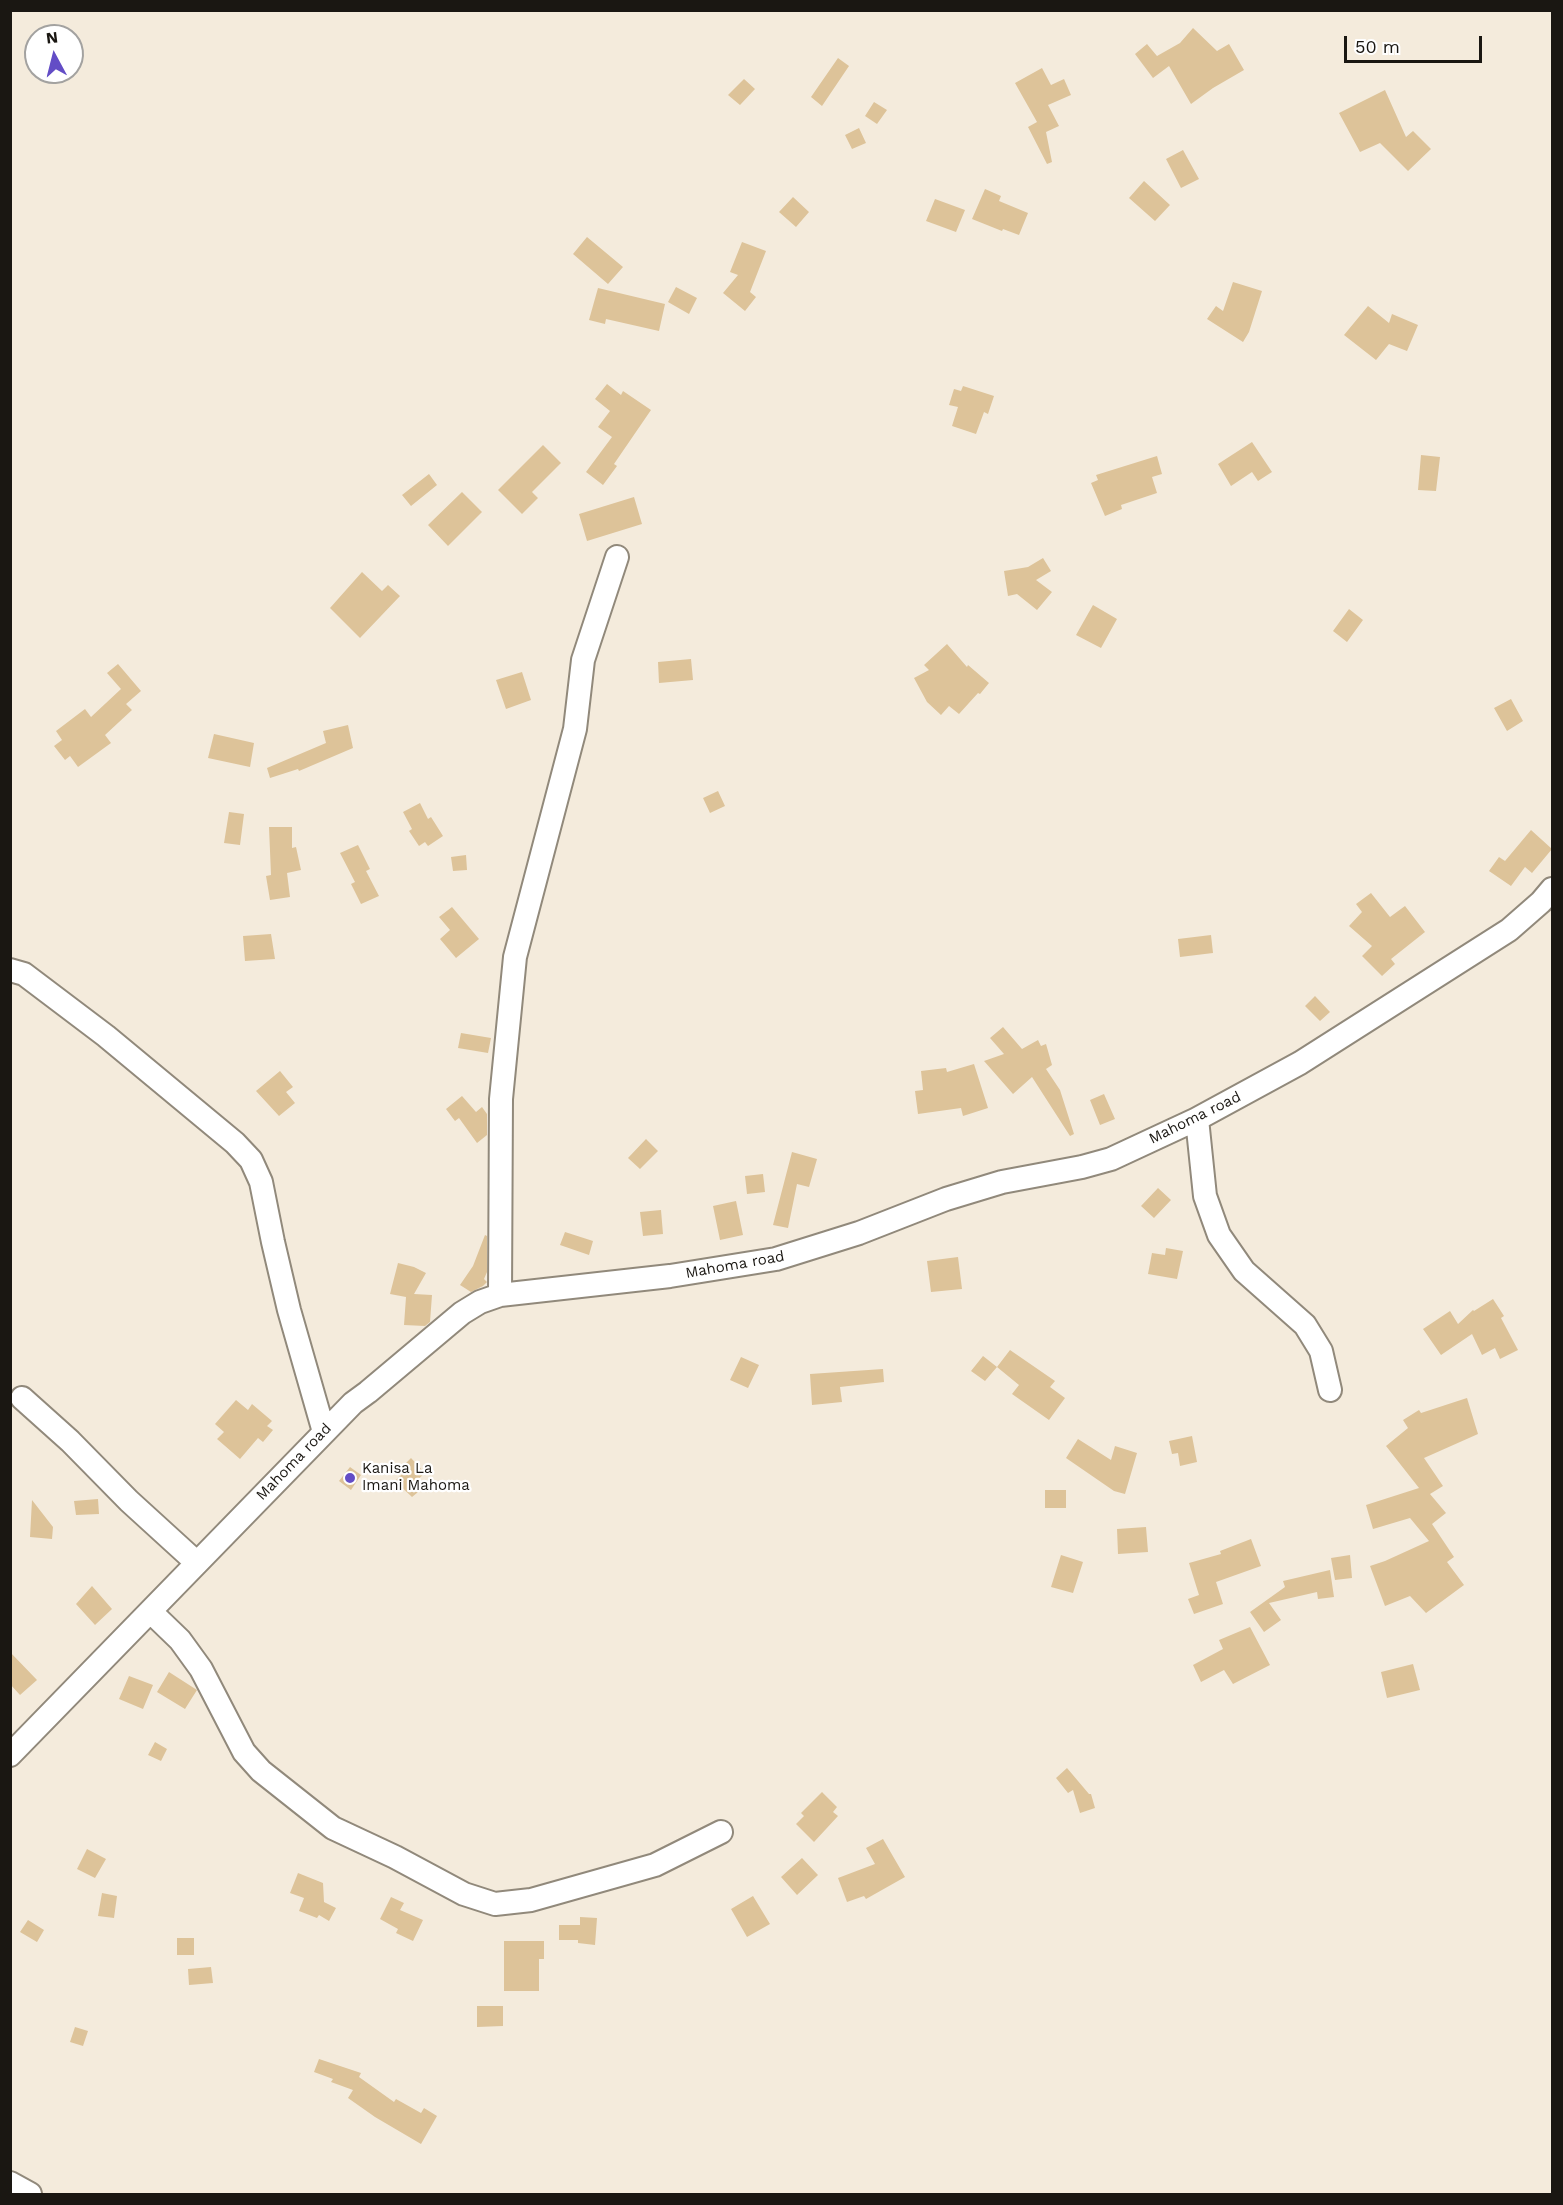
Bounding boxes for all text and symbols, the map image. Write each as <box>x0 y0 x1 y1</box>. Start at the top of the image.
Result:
north arrow <box>24 24 84 84</box>
scale bar <box>1347 24 1485 62</box>
text: N <box>45 27 59 48</box>
text: 50 m <box>1355 36 1400 57</box>
street label: Mahoma road <box>1146 1088 1244 1148</box>
street label: Mahoma road <box>684 1247 786 1283</box>
street label: Mahoma road <box>253 1420 335 1504</box>
place label: Kanisa La Imani Mahoma <box>362 1460 470 1495</box>
marker: Kanisa La Imani Mahoma <box>343 1471 357 1485</box>

